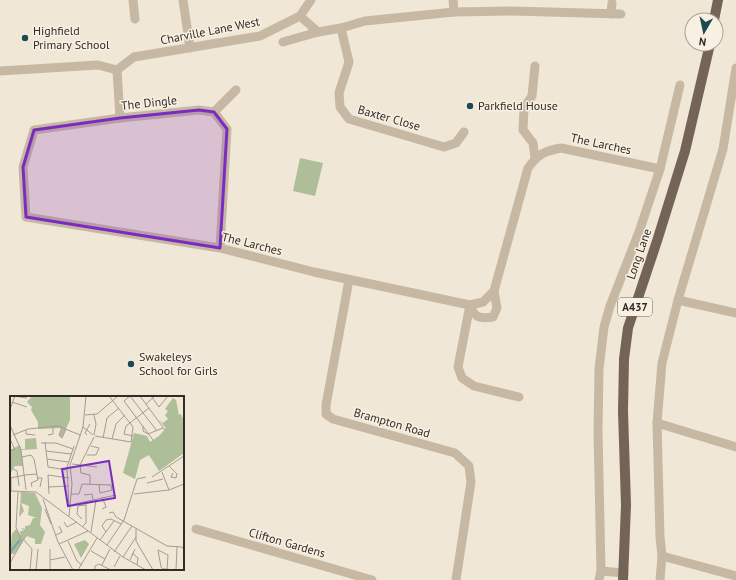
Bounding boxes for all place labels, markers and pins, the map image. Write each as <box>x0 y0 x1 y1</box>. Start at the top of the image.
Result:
place label: Highfield Primary School <box>33 23 110 52</box>
marker: Highfield Primary School <box>20 33 30 43</box>
place label: Parkfield House <box>478 98 558 113</box>
marker: Parkfield House <box>465 101 475 111</box>
place label: Swakeleys School for Girls <box>139 349 218 378</box>
marker: Swakeleys School for Girls <box>126 359 136 369</box>

